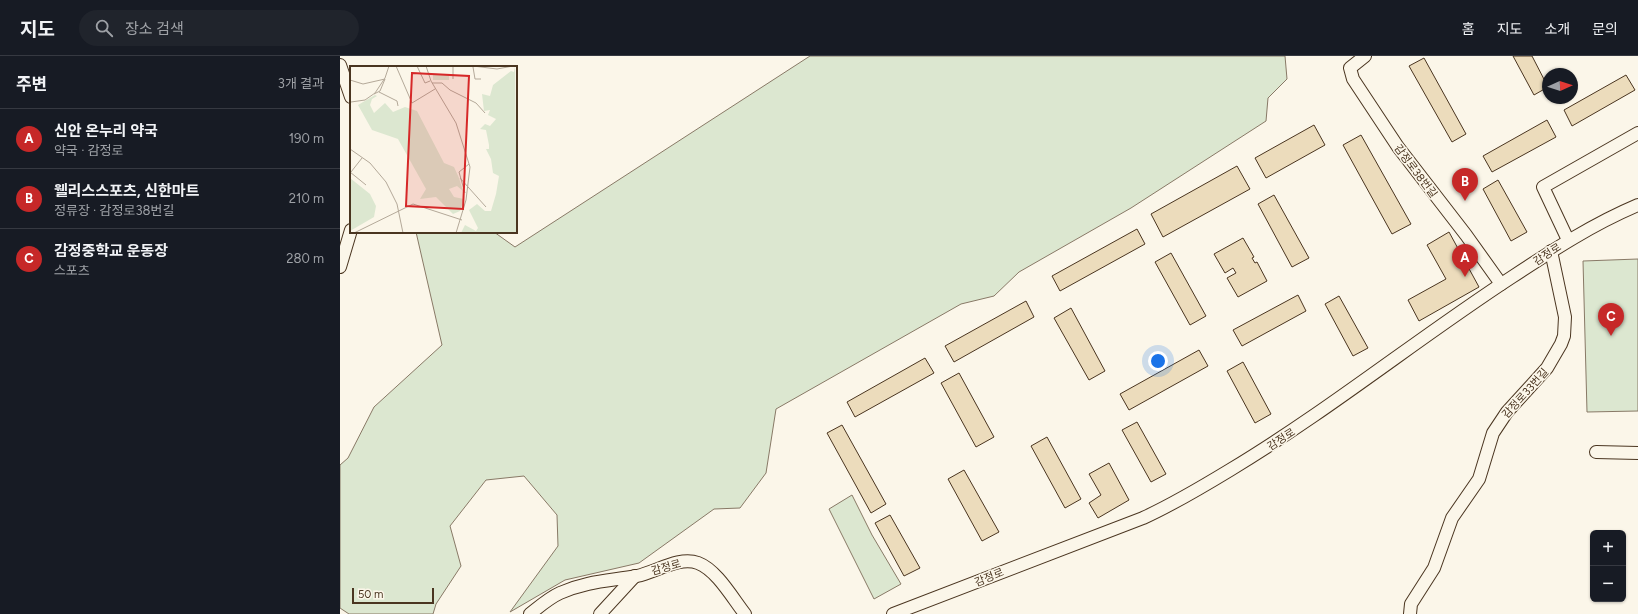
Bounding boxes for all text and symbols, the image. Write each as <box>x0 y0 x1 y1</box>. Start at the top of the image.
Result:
search box <box>79 10 359 46</box>
icon: search <box>93 17 115 39</box>
text: 지도 <box>20 18 55 41</box>
text: 장소 검색 <box>125 20 184 38</box>
text: 홈 <box>1462 21 1475 38</box>
text: 지도 <box>1497 21 1522 38</box>
text: 소개 <box>1544 21 1570 38</box>
text: 문의 <box>1592 21 1618 38</box>
inset map <box>350 66 517 233</box>
north arrow <box>1542 68 1578 104</box>
text: 주변 <box>16 74 47 94</box>
text: 3개 결과 <box>278 76 324 91</box>
text: 신안 온누리 약국 <box>54 122 158 140</box>
text: A <box>24 131 34 146</box>
text: 190 m <box>289 131 324 146</box>
street label: 감정로38번길 <box>1391 142 1440 201</box>
text: 약국 · 감정로 <box>54 143 124 158</box>
pin: B <box>1452 168 1478 201</box>
text: 웰리스스포츠, 신한마트 <box>54 182 199 200</box>
text: B <box>25 191 33 206</box>
text: 210 m <box>289 191 324 206</box>
text: 정류장 · 감정로38번길 <box>54 203 174 218</box>
street label: 감정로 <box>1531 241 1564 268</box>
text: 감정중학교 운동장 <box>54 242 168 260</box>
pin: A <box>1452 244 1478 277</box>
text: C <box>24 251 34 266</box>
text: 280 m <box>286 251 324 266</box>
text: 스포츠 <box>54 263 90 278</box>
pin: C <box>1598 303 1624 336</box>
your location <box>1148 351 1168 371</box>
street label: 감정로33번길 <box>1500 366 1551 421</box>
street label: 감정로 <box>1265 426 1298 453</box>
map controls <box>1590 530 1626 602</box>
button: + <box>1590 530 1626 566</box>
street label: 감정로 <box>650 557 683 578</box>
street label: 감정로 <box>973 566 1006 589</box>
button: − <box>1590 566 1626 602</box>
scale bar <box>352 586 434 605</box>
text: 50 m <box>358 588 383 601</box>

